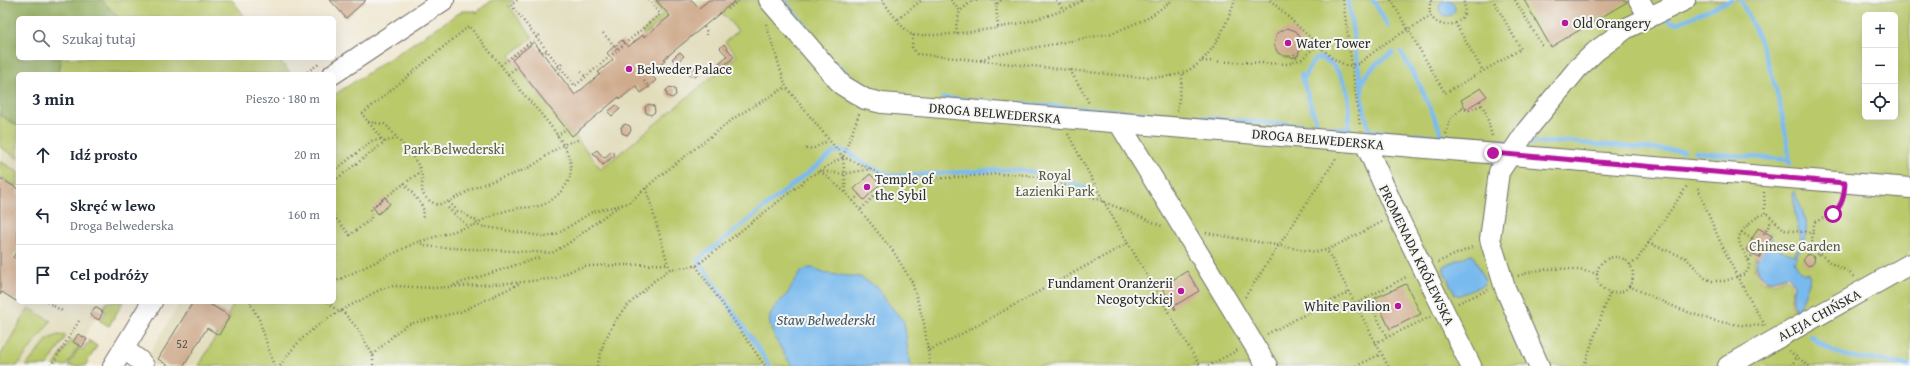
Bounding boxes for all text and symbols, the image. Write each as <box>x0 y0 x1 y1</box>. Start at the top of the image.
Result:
map controls <box>1862 12 1898 120</box>
button: + <box>1862 12 1898 48</box>
place label: Old Orangery <box>1573 13 1651 33</box>
search box <box>16 16 336 60</box>
marker: Old Orangery <box>1560 18 1570 28</box>
icon: search <box>30 27 52 49</box>
text: Szukaj tutaj <box>62 28 136 49</box>
place label: Water Tower <box>1296 33 1371 53</box>
marker: Water Tower <box>1283 38 1293 48</box>
button: − <box>1862 48 1898 84</box>
place label: Belweder Palace <box>637 59 732 79</box>
marker: Belweder Palace <box>624 64 634 74</box>
button: locate <box>1862 84 1898 120</box>
text: 3 min <box>32 86 74 111</box>
text: Pieszo · 180 m <box>246 89 320 108</box>
street label: DROGA BELWEDERSKA <box>928 97 1062 129</box>
street label: DROGA BELWEDERSKA <box>1251 123 1385 155</box>
park label: Park Belwederski <box>403 139 505 159</box>
icon: ahead <box>32 144 54 166</box>
text: Idź prosto <box>70 144 137 165</box>
route end <box>1484 144 1502 162</box>
text: 20 m <box>294 145 320 164</box>
park label: Royal Łazienki Park <box>1015 165 1095 201</box>
place label: Temple of the Sybil <box>875 169 935 205</box>
street label: PROMENADA KRÓLEWSKA <box>1374 181 1460 329</box>
marker: Temple of the Sybil <box>862 182 872 192</box>
text: Skręć w lewo <box>70 195 156 216</box>
icon: left <box>32 204 54 226</box>
text: 160 m <box>288 205 320 224</box>
route start <box>1824 205 1842 223</box>
text: Droga Belwederska <box>70 216 174 235</box>
park label: Chinese Garden <box>1749 236 1841 256</box>
icon: arrive <box>32 264 54 286</box>
text: Cel podróży <box>70 264 149 285</box>
place label: Fundament Oranżerii Neogotyckiej <box>1048 273 1173 309</box>
street label: ALEJA CHIŃSKA <box>1774 284 1865 346</box>
marker: Fundament Oranżerii Neogotyckiej <box>1176 286 1186 296</box>
place label: White Pavilion <box>1304 296 1390 316</box>
marker: White Pavilion <box>1393 301 1403 311</box>
water label: Staw Belwederski <box>777 309 876 330</box>
house number: 52 <box>176 335 188 352</box>

